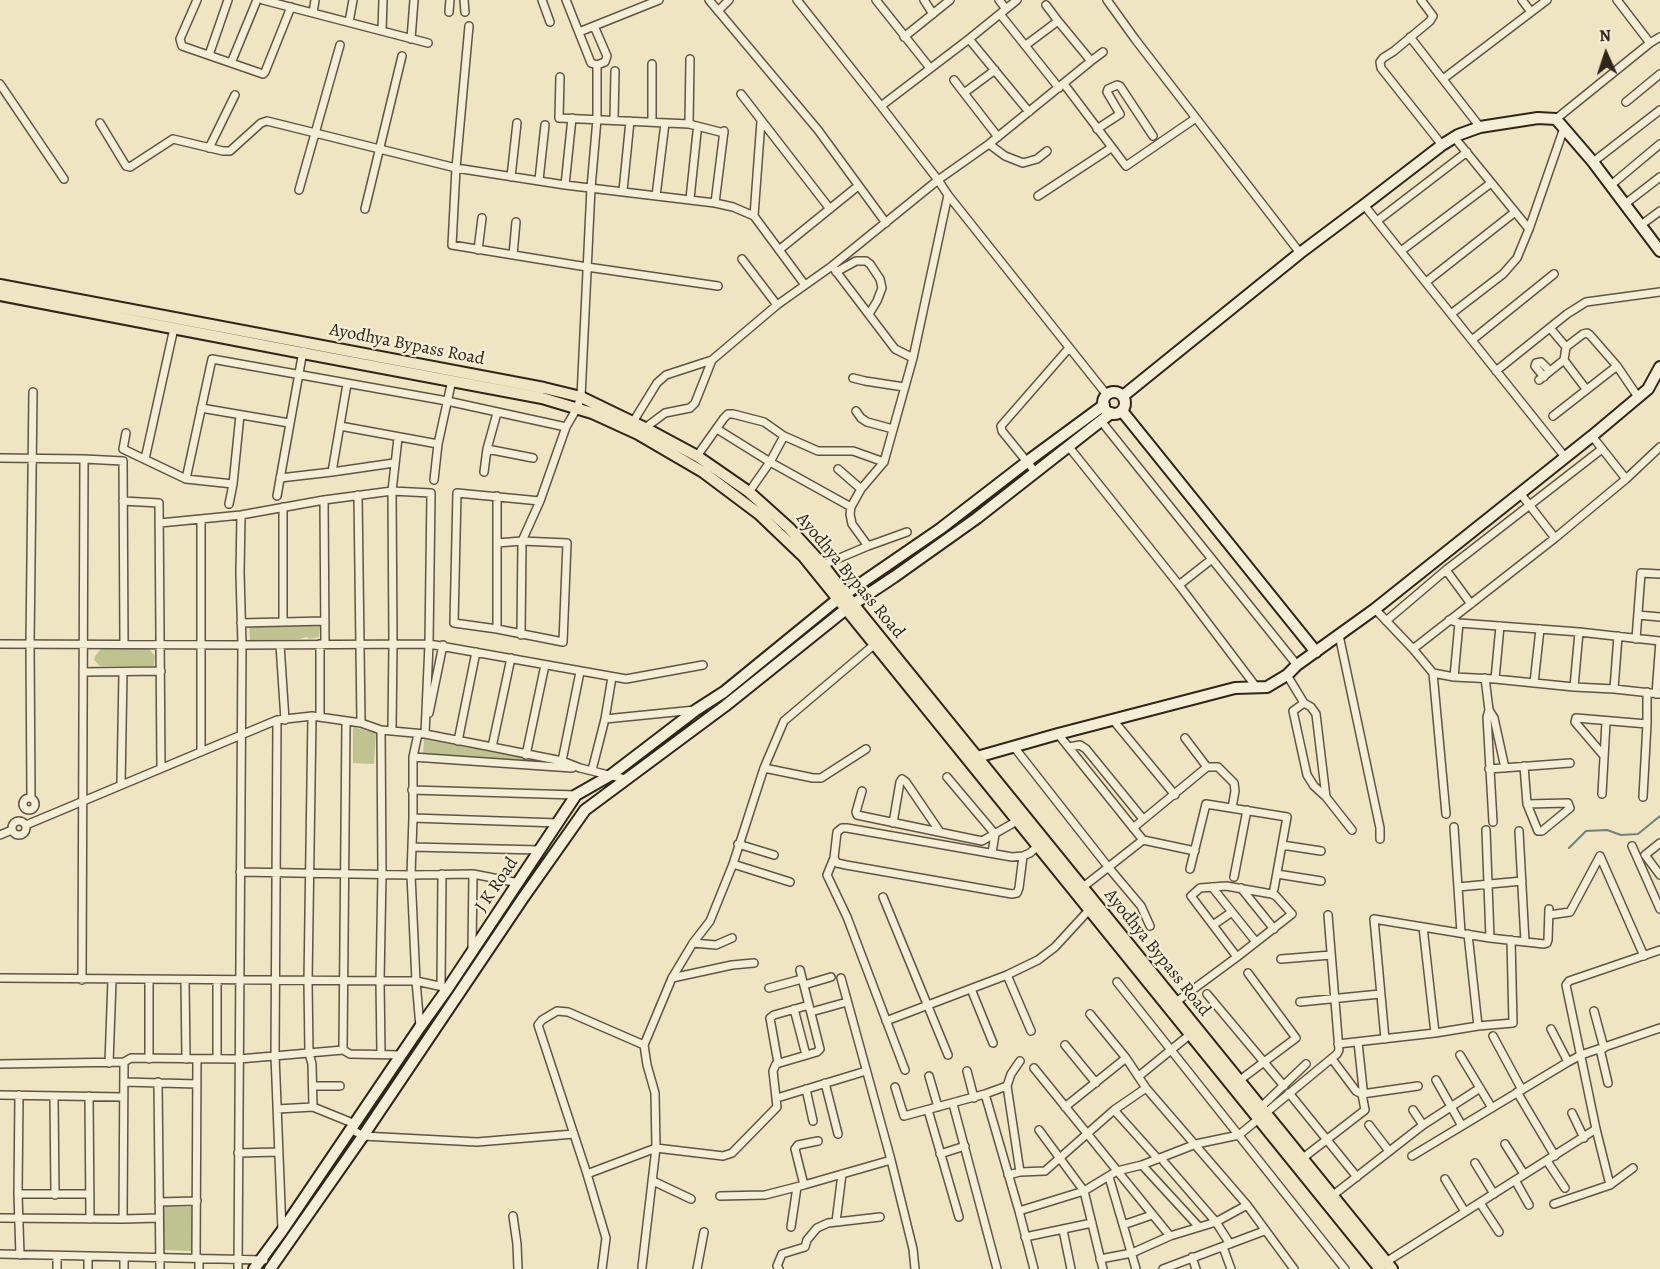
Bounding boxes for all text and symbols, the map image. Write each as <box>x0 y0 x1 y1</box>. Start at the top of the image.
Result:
north arrow <box>1576 24 1636 84</box>
text: N <box>1599 25 1611 47</box>
street label: Ayodhya Bypass Road <box>328 319 486 371</box>
street label: Ayodhya Bypass Road <box>791 509 909 643</box>
street label: J K Road <box>471 853 523 917</box>
street label: Ayodhya Bypass Road <box>1099 885 1215 1021</box>

